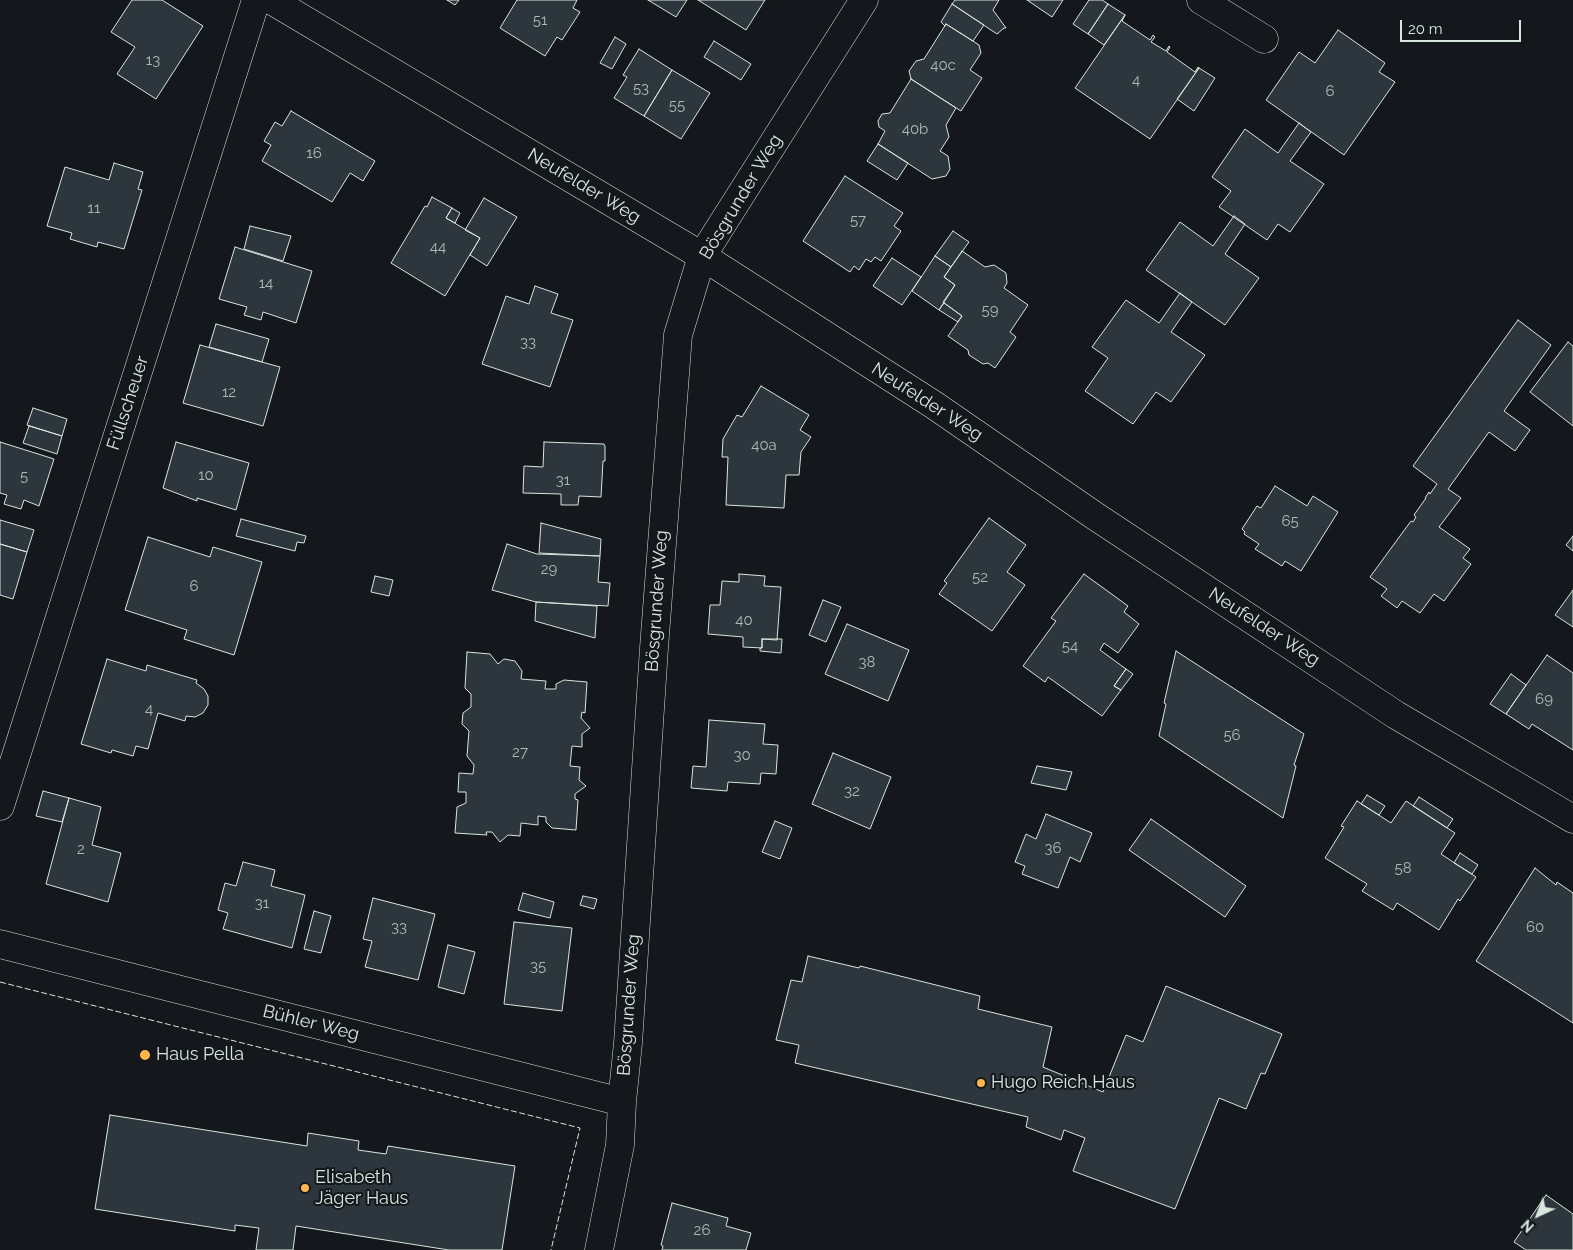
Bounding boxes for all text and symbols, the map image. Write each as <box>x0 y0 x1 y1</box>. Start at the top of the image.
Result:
scale bar <box>1403 10 1524 42</box>
house number: 51 <box>533 11 547 29</box>
text: 20 m <box>1408 20 1443 38</box>
house number: 13 <box>146 51 160 69</box>
house number: 40c <box>930 56 956 74</box>
house number: 4 <box>1132 71 1140 89</box>
house number: 53 <box>633 79 649 97</box>
house number: 6 <box>1325 82 1335 100</box>
house number: 55 <box>669 96 685 114</box>
house number: 40b <box>902 120 928 138</box>
street label: Bösgrunder Weg <box>695 131 787 263</box>
house number: 16 <box>306 144 322 162</box>
street label: Neufelder Weg <box>524 144 644 228</box>
house number: 11 <box>88 199 100 217</box>
house number: 57 <box>850 211 866 229</box>
house number: 44 <box>430 238 446 256</box>
house number: 14 <box>259 274 273 292</box>
house number: 59 <box>982 301 998 319</box>
house number: 33 <box>520 333 536 351</box>
street label: Füllscheuer <box>103 353 153 453</box>
street label: Neufelder Weg <box>867 358 987 446</box>
house number: 12 <box>222 383 236 401</box>
house number: 40a <box>751 436 777 454</box>
house number: 10 <box>198 466 214 484</box>
house number: 5 <box>20 467 28 485</box>
house number: 31 <box>556 471 570 489</box>
house number: 65 <box>1281 512 1299 530</box>
street label: Bösgrunder Weg <box>641 529 673 673</box>
house number: 29 <box>541 560 557 578</box>
house number: 52 <box>972 568 988 586</box>
house number: 6 <box>189 577 199 595</box>
street label: Neufelder Weg <box>1204 583 1324 671</box>
house number: 40 <box>735 611 753 629</box>
house number: 54 <box>1062 637 1078 655</box>
house number: 38 <box>859 653 875 671</box>
house number: 69 <box>1535 690 1553 708</box>
house number: 4 <box>145 700 153 718</box>
house number: 56 <box>1223 726 1241 744</box>
house number: 27 <box>512 743 528 761</box>
house number: 30 <box>733 746 751 764</box>
house number: 32 <box>844 782 860 800</box>
house number: 36 <box>1044 839 1062 857</box>
house number: 2 <box>77 840 85 858</box>
house number: 58 <box>1394 859 1412 877</box>
house number: 31 <box>255 894 269 912</box>
house number: 33 <box>391 918 407 936</box>
house number: 60 <box>1526 918 1544 936</box>
street label: Bösgrunder Weg <box>613 933 645 1077</box>
house number: 35 <box>530 957 546 975</box>
street label: Bühler Weg <box>260 1001 362 1045</box>
place label: Haus Pella <box>156 1044 244 1066</box>
marker: Haus Pella <box>138 1048 152 1062</box>
place label: Hugo Reich Haus <box>991 1072 1135 1094</box>
marker: Hugo Reich Haus <box>975 1077 987 1089</box>
place label: Elisabeth Jäger Haus <box>315 1167 408 1210</box>
marker: Elisabeth Jäger Haus <box>299 1182 311 1194</box>
north arrow <box>1513 1190 1563 1240</box>
text: N <box>1518 1216 1537 1235</box>
house number: 26 <box>694 1221 710 1239</box>

